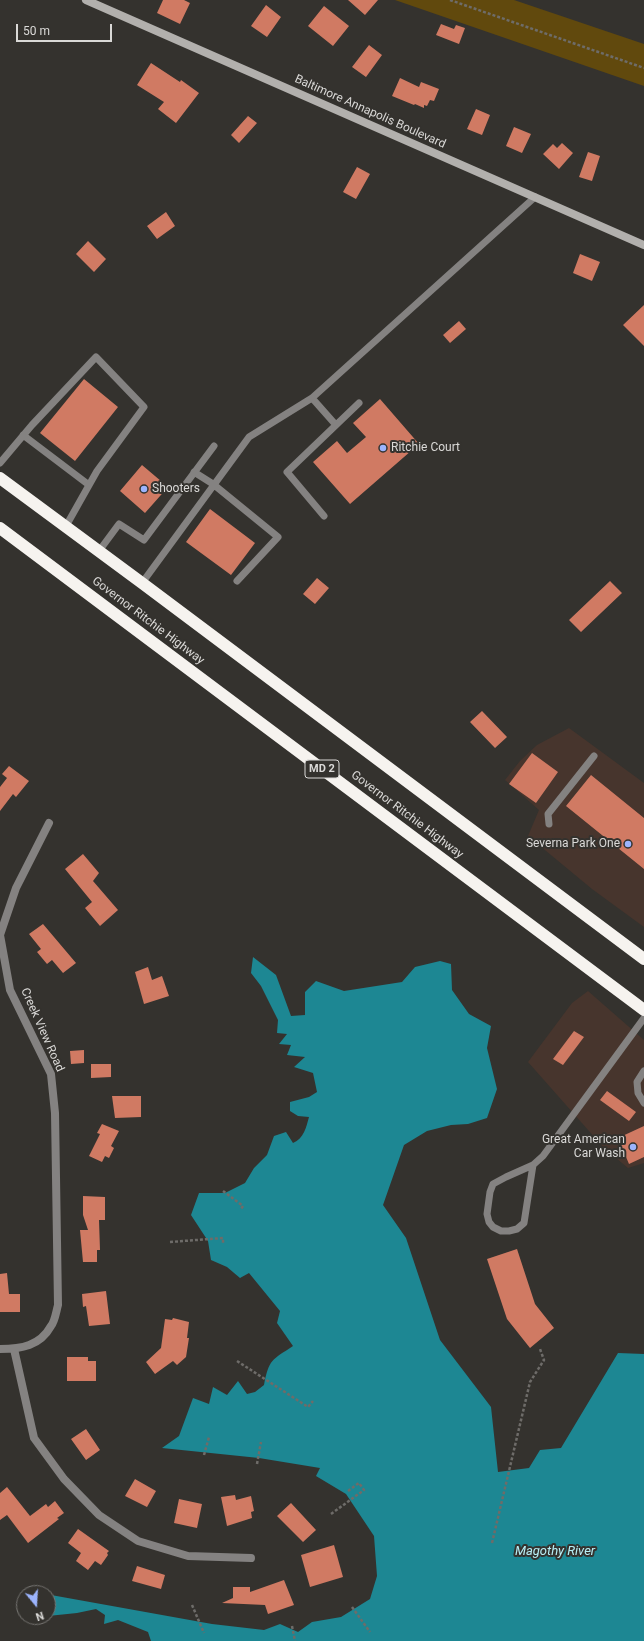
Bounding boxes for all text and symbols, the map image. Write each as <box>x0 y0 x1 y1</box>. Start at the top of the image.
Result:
scale bar <box>18 16 114 42</box>
text: 50 m <box>23 24 50 38</box>
street label: Baltimore Annapolis Boulevard <box>292 72 448 152</box>
place label: Ritchie Court <box>391 441 460 455</box>
marker: Ritchie Court <box>378 443 388 453</box>
place label: Shooters <box>152 482 200 496</box>
marker: Shooters <box>139 484 149 494</box>
street label: Governor Ritchie Highway <box>89 574 207 668</box>
road number: MD 2 <box>305 760 339 778</box>
street label: Governor Ritchie Highway <box>348 768 466 862</box>
place label: Severna Park One <box>526 837 620 851</box>
marker: Severna Park One <box>623 839 633 849</box>
street label: Creek View Road <box>17 986 67 1074</box>
place label: Great American Car Wash <box>542 1133 625 1161</box>
marker: Great American Car Wash <box>628 1142 638 1152</box>
water label: Magothy River <box>515 1544 595 1560</box>
north arrow <box>16 1585 56 1625</box>
text: N <box>34 1609 45 1623</box>

